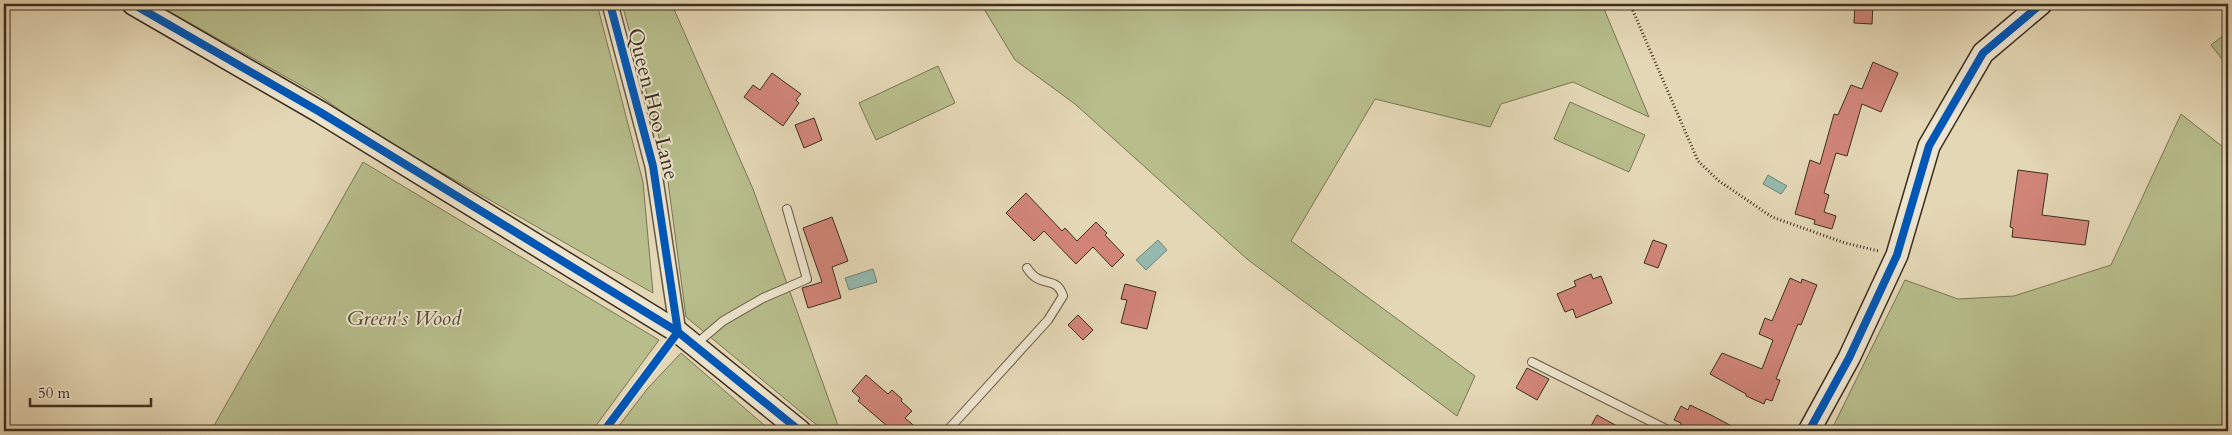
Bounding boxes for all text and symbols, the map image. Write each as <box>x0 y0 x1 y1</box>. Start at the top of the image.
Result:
street label: Queen Hoo Lane <box>620 25 686 183</box>
park label: Green's Wood <box>347 304 462 333</box>
scale bar <box>30 375 151 407</box>
text: 50 m <box>38 383 70 403</box>

